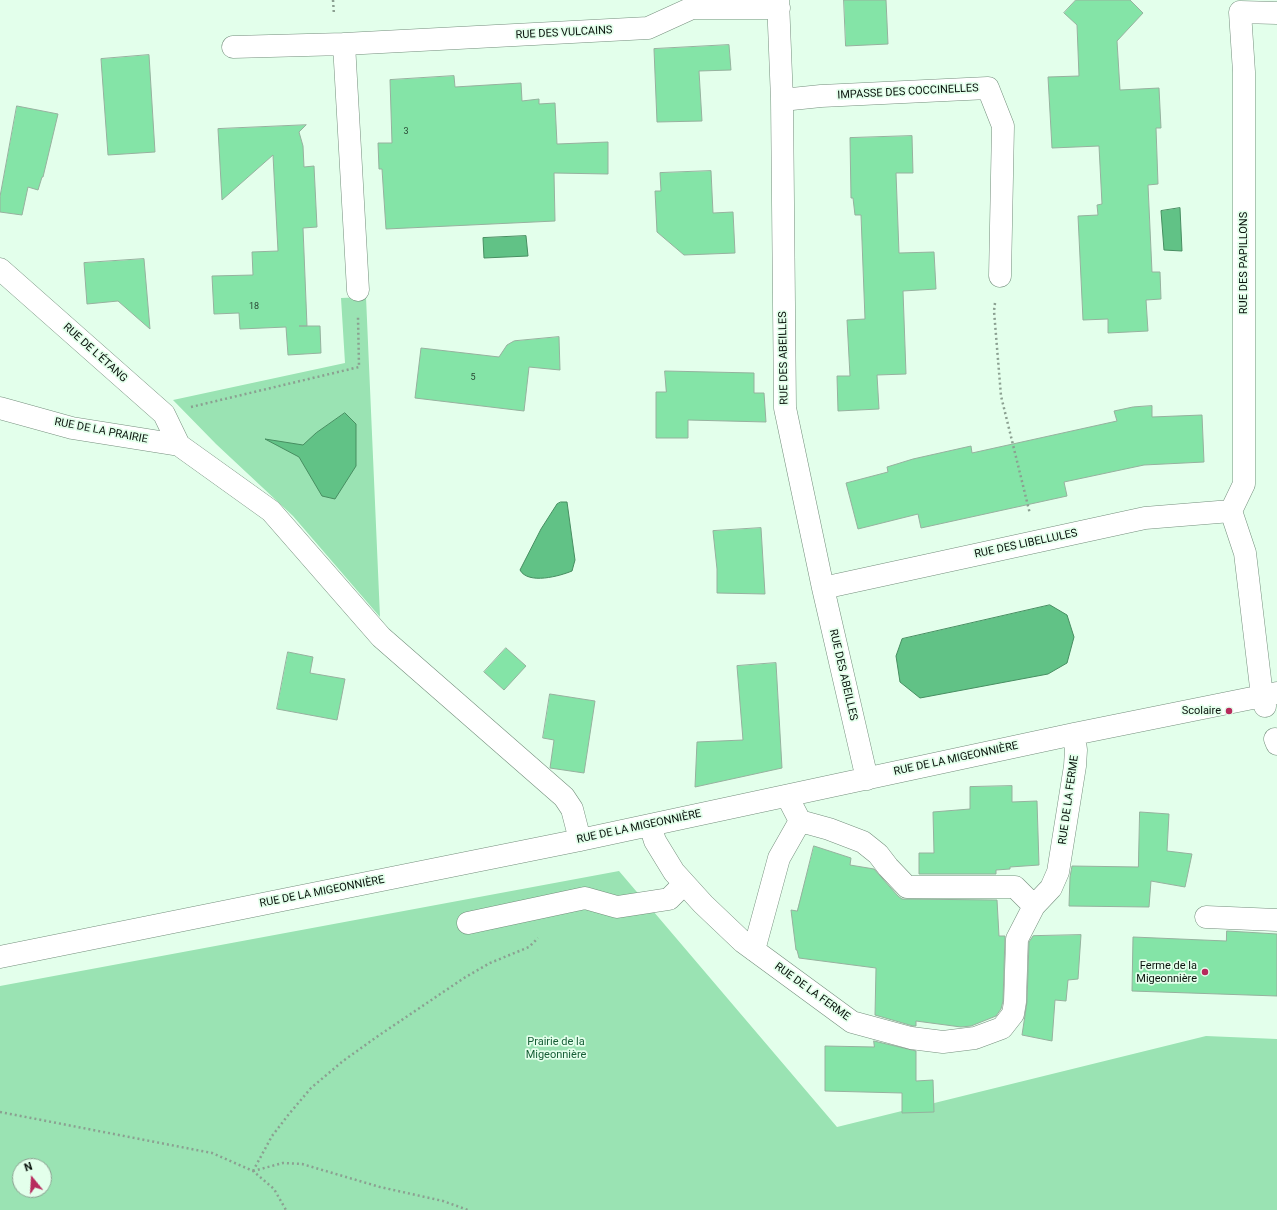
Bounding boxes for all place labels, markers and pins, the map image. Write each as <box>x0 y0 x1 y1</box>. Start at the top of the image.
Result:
place label: Scolaire <box>1182 704 1221 718</box>
marker: Scolaire <box>1224 706 1234 716</box>
place label: Ferme de la Migeonnière <box>1136 959 1197 985</box>
marker: Ferme de la Migeonnière <box>1200 967 1210 977</box>

